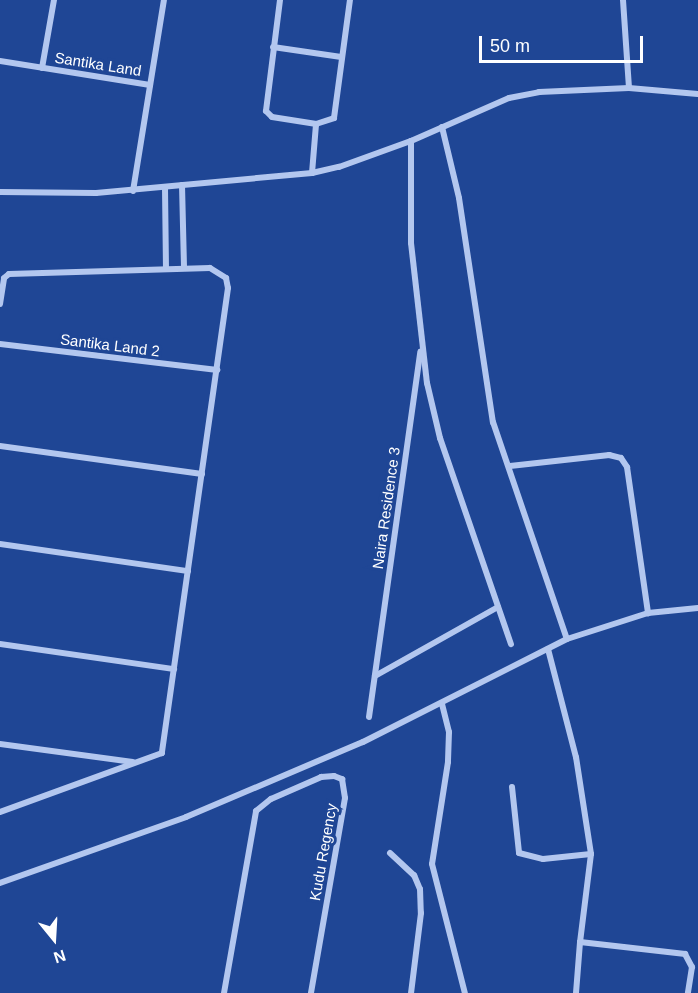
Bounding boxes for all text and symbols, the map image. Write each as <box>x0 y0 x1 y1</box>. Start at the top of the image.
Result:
scale bar <box>482 24 646 62</box>
text: 50 m <box>490 36 530 56</box>
street label: Santika Land <box>53 48 143 80</box>
street label: Santika Land 2 <box>59 330 161 360</box>
street label: Naira Residence 3 <box>369 446 403 570</box>
street label: Kudu Regency <box>306 802 340 902</box>
north arrow <box>24 909 84 969</box>
text: N <box>52 947 68 966</box>

